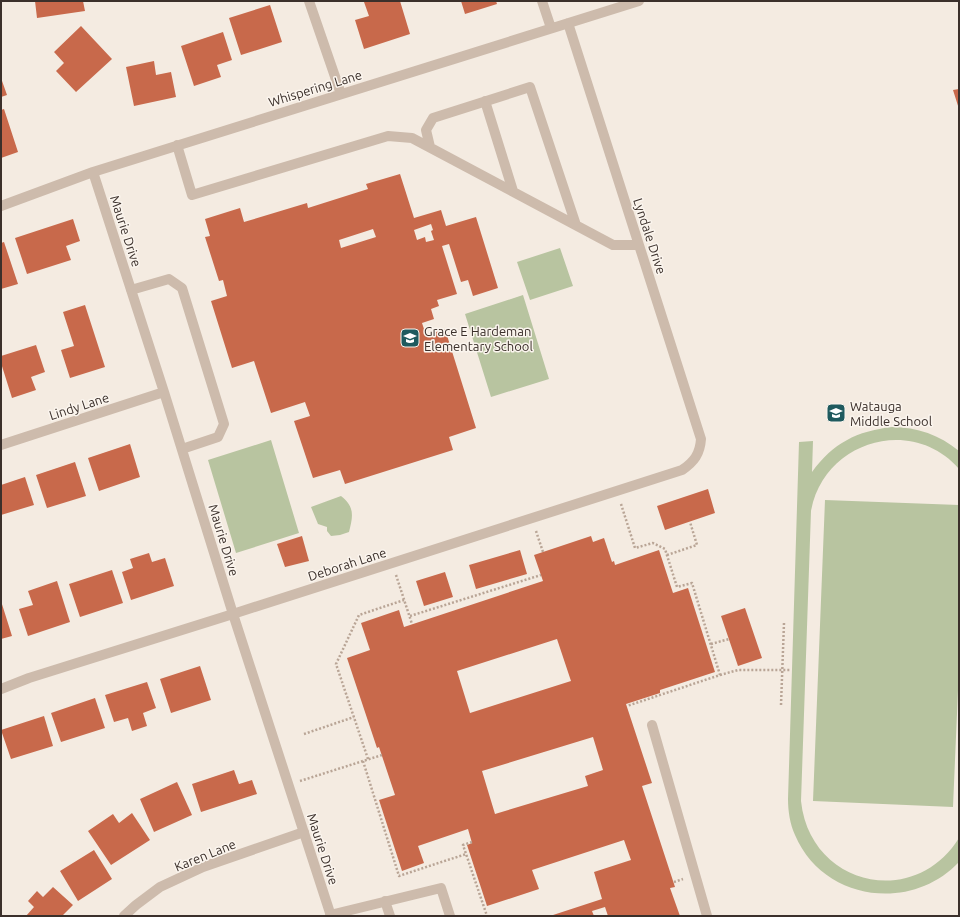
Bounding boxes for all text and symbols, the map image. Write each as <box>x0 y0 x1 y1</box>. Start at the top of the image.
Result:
street label: Whispering Lane <box>267 67 363 109</box>
street label: Maurie Drive <box>108 193 144 269</box>
street label: Lyndale Drive <box>631 196 669 276</box>
place label: Grace E Hardeman Elementary School <box>424 324 533 353</box>
school or university icon: Grace E Hardeman Elementary School <box>399 327 421 349</box>
street label: Lindy Lane <box>47 390 111 422</box>
place label: Watauga Middle School <box>850 399 933 428</box>
school or university icon: Watauga Middle School <box>825 402 847 424</box>
street label: Maurie Drive <box>206 502 242 578</box>
street label: Deborah Lane <box>306 545 388 583</box>
street label: Maurie Drive <box>305 811 341 887</box>
street label: Karen Lane <box>172 836 238 874</box>

